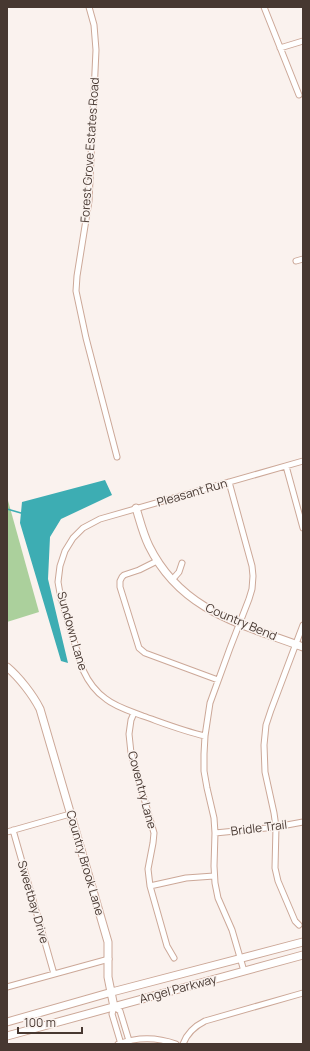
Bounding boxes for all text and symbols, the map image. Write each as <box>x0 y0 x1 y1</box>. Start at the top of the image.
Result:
street label: Forest Grove Estates Road <box>76 77 103 223</box>
street label: Pleasant Run <box>155 474 229 511</box>
street label: Sundown Lane <box>53 589 92 672</box>
street label: Country Bend <box>203 599 280 644</box>
street label: Coventry Lane <box>124 749 161 831</box>
street label: Country Brook Lane <box>62 808 109 917</box>
street label: Bridle Trail <box>230 816 288 839</box>
street label: Sweetbay Drive <box>14 858 53 945</box>
street label: Angel Parkway <box>137 970 219 1007</box>
scale bar <box>18 1009 82 1035</box>
text: 100 m <box>24 1014 56 1031</box>

